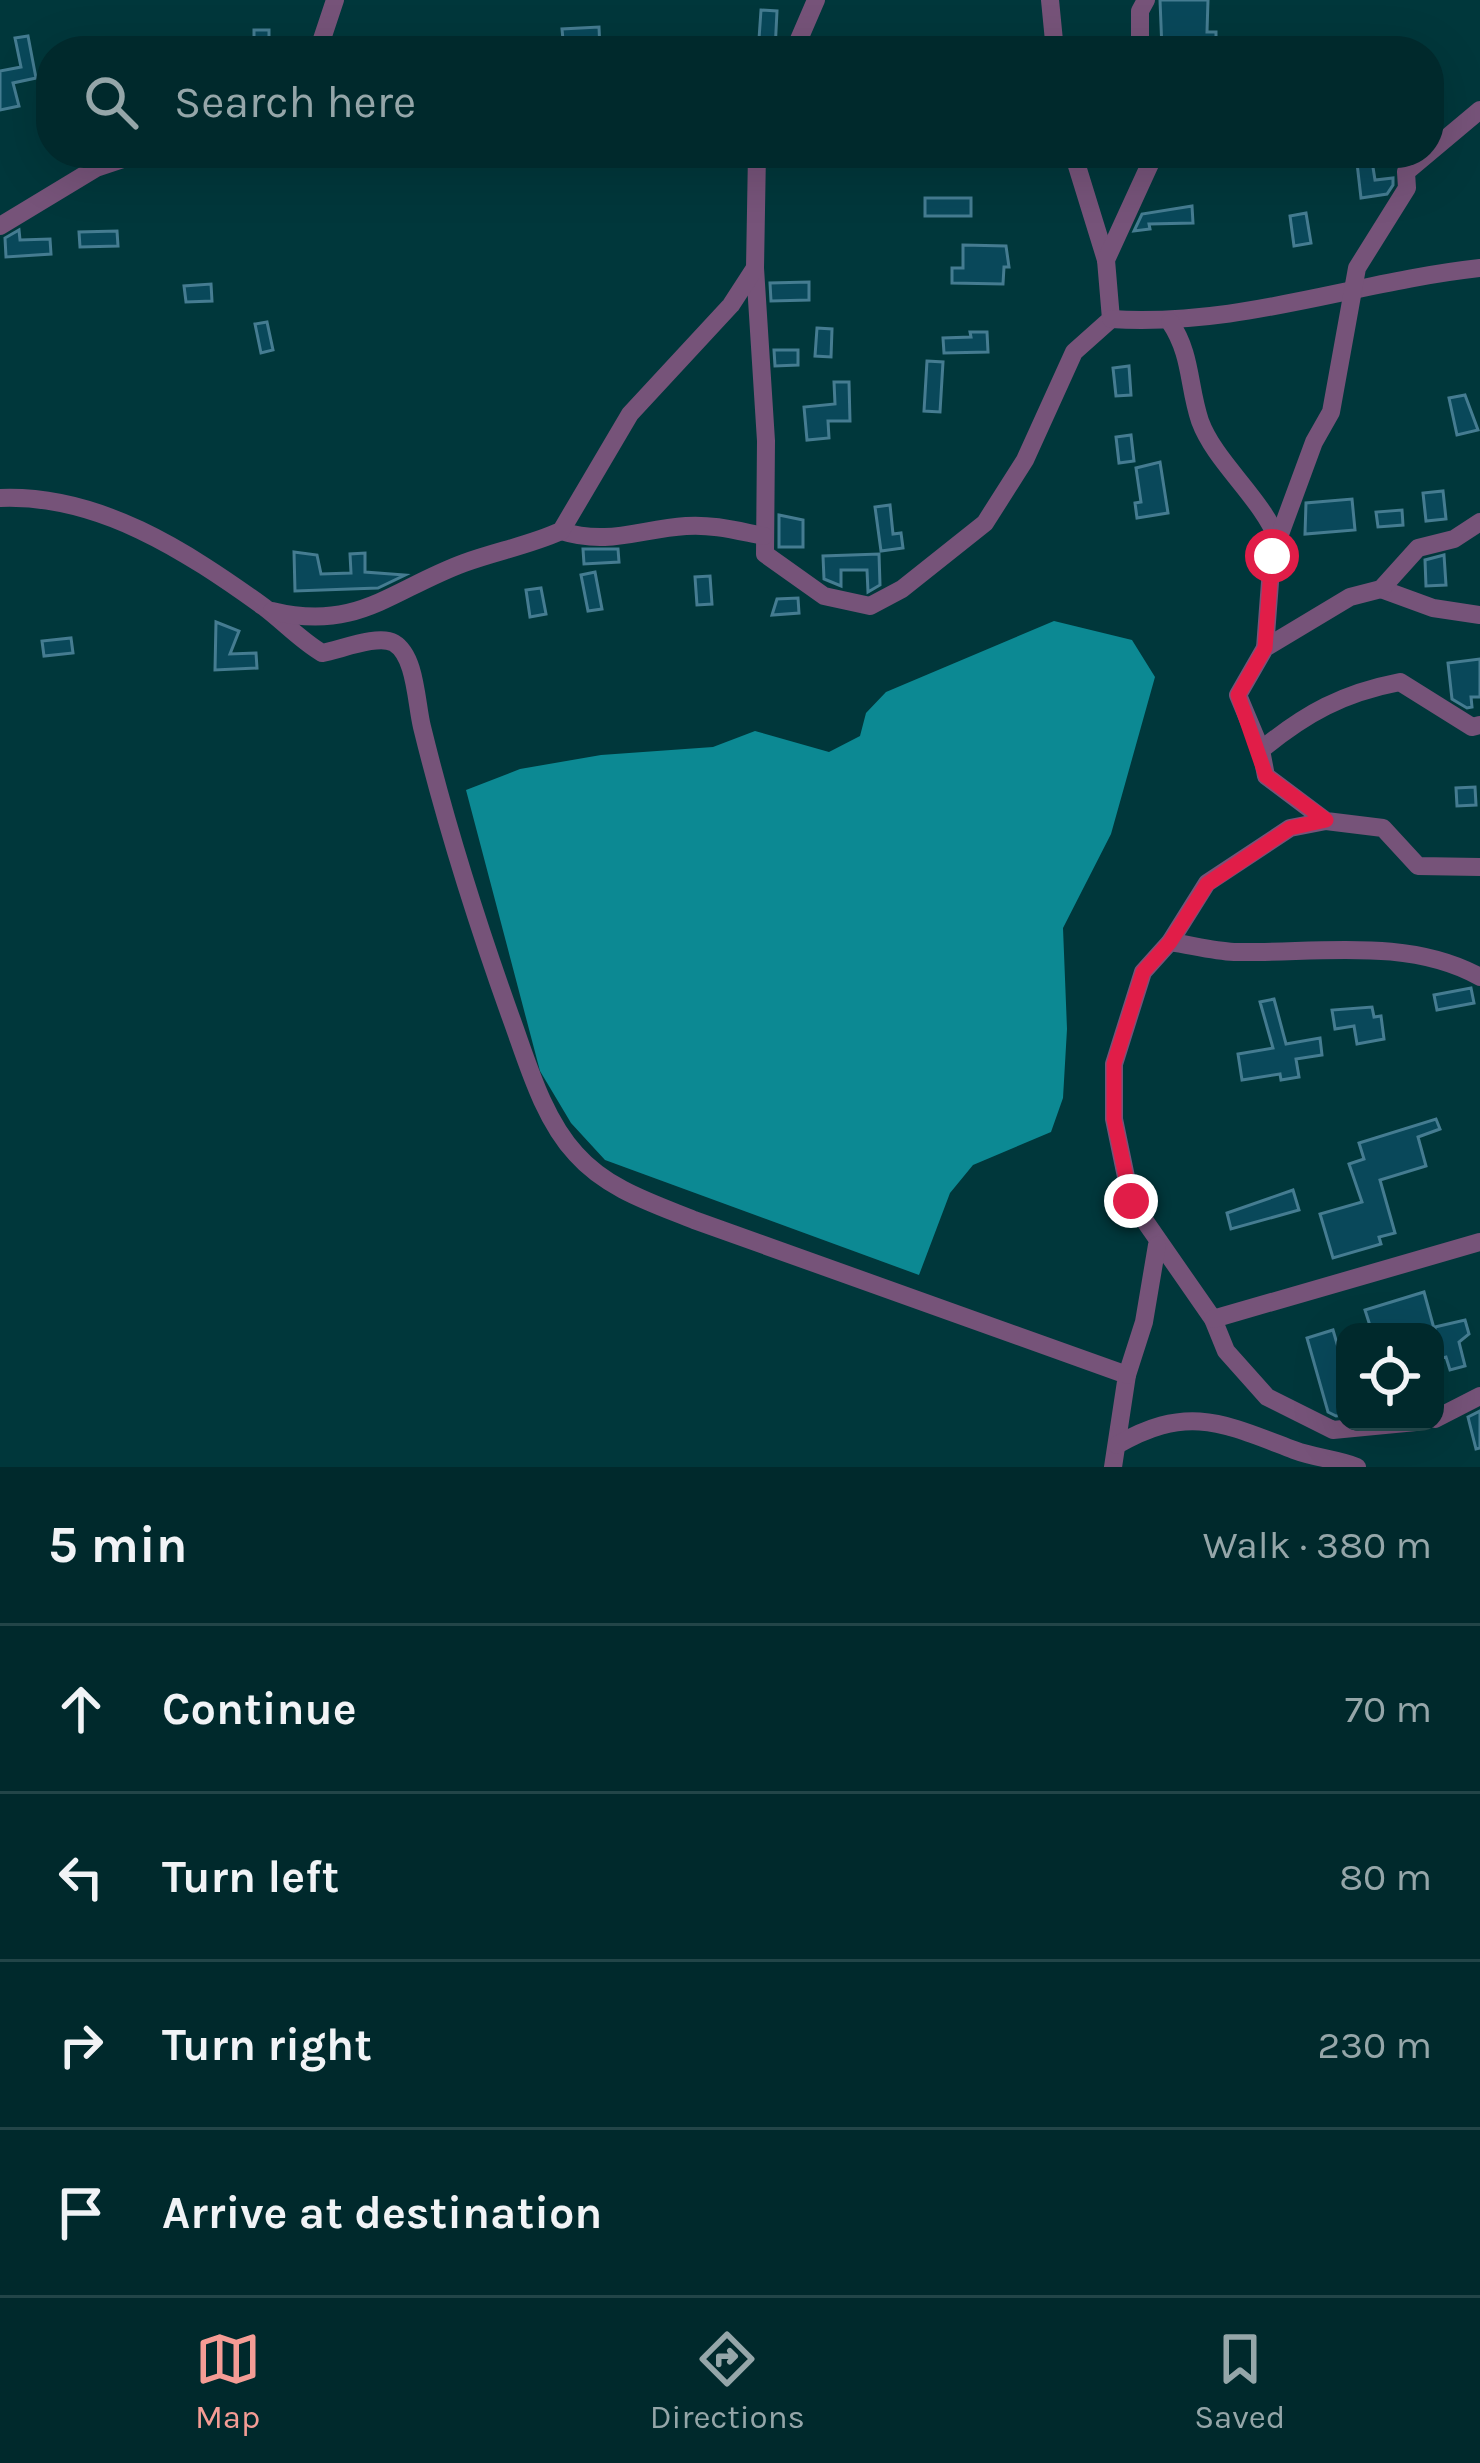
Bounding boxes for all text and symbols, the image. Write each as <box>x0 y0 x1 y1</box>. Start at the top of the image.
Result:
search box <box>36 36 1444 168</box>
icon: search <box>78 69 144 135</box>
text: Search here <box>174 76 416 128</box>
route start <box>1245 529 1299 583</box>
route end <box>1104 1174 1158 1228</box>
map controls <box>1336 1323 1444 1431</box>
button: locate <box>1336 1323 1444 1431</box>
text: 5 min <box>48 1515 188 1575</box>
text: Walk · 380 m <box>1203 1522 1432 1568</box>
icon: ahead <box>48 1676 114 1742</box>
text: Continue <box>162 1683 357 1735</box>
text: 70 m <box>1345 1686 1432 1732</box>
icon: left <box>48 1844 114 1910</box>
text: Turn left <box>162 1851 339 1903</box>
text: 80 m <box>1339 1854 1432 1900</box>
icon: right <box>48 2012 114 2078</box>
text: Turn right <box>162 2019 372 2071</box>
text: 230 m <box>1317 2022 1432 2068</box>
icon: arrive <box>48 2180 114 2246</box>
text: Arrive at destination <box>162 2187 602 2239</box>
tab: Map <box>195 2326 261 2436</box>
tab: Directions <box>650 2326 805 2436</box>
tab: Saved <box>1194 2326 1285 2436</box>

